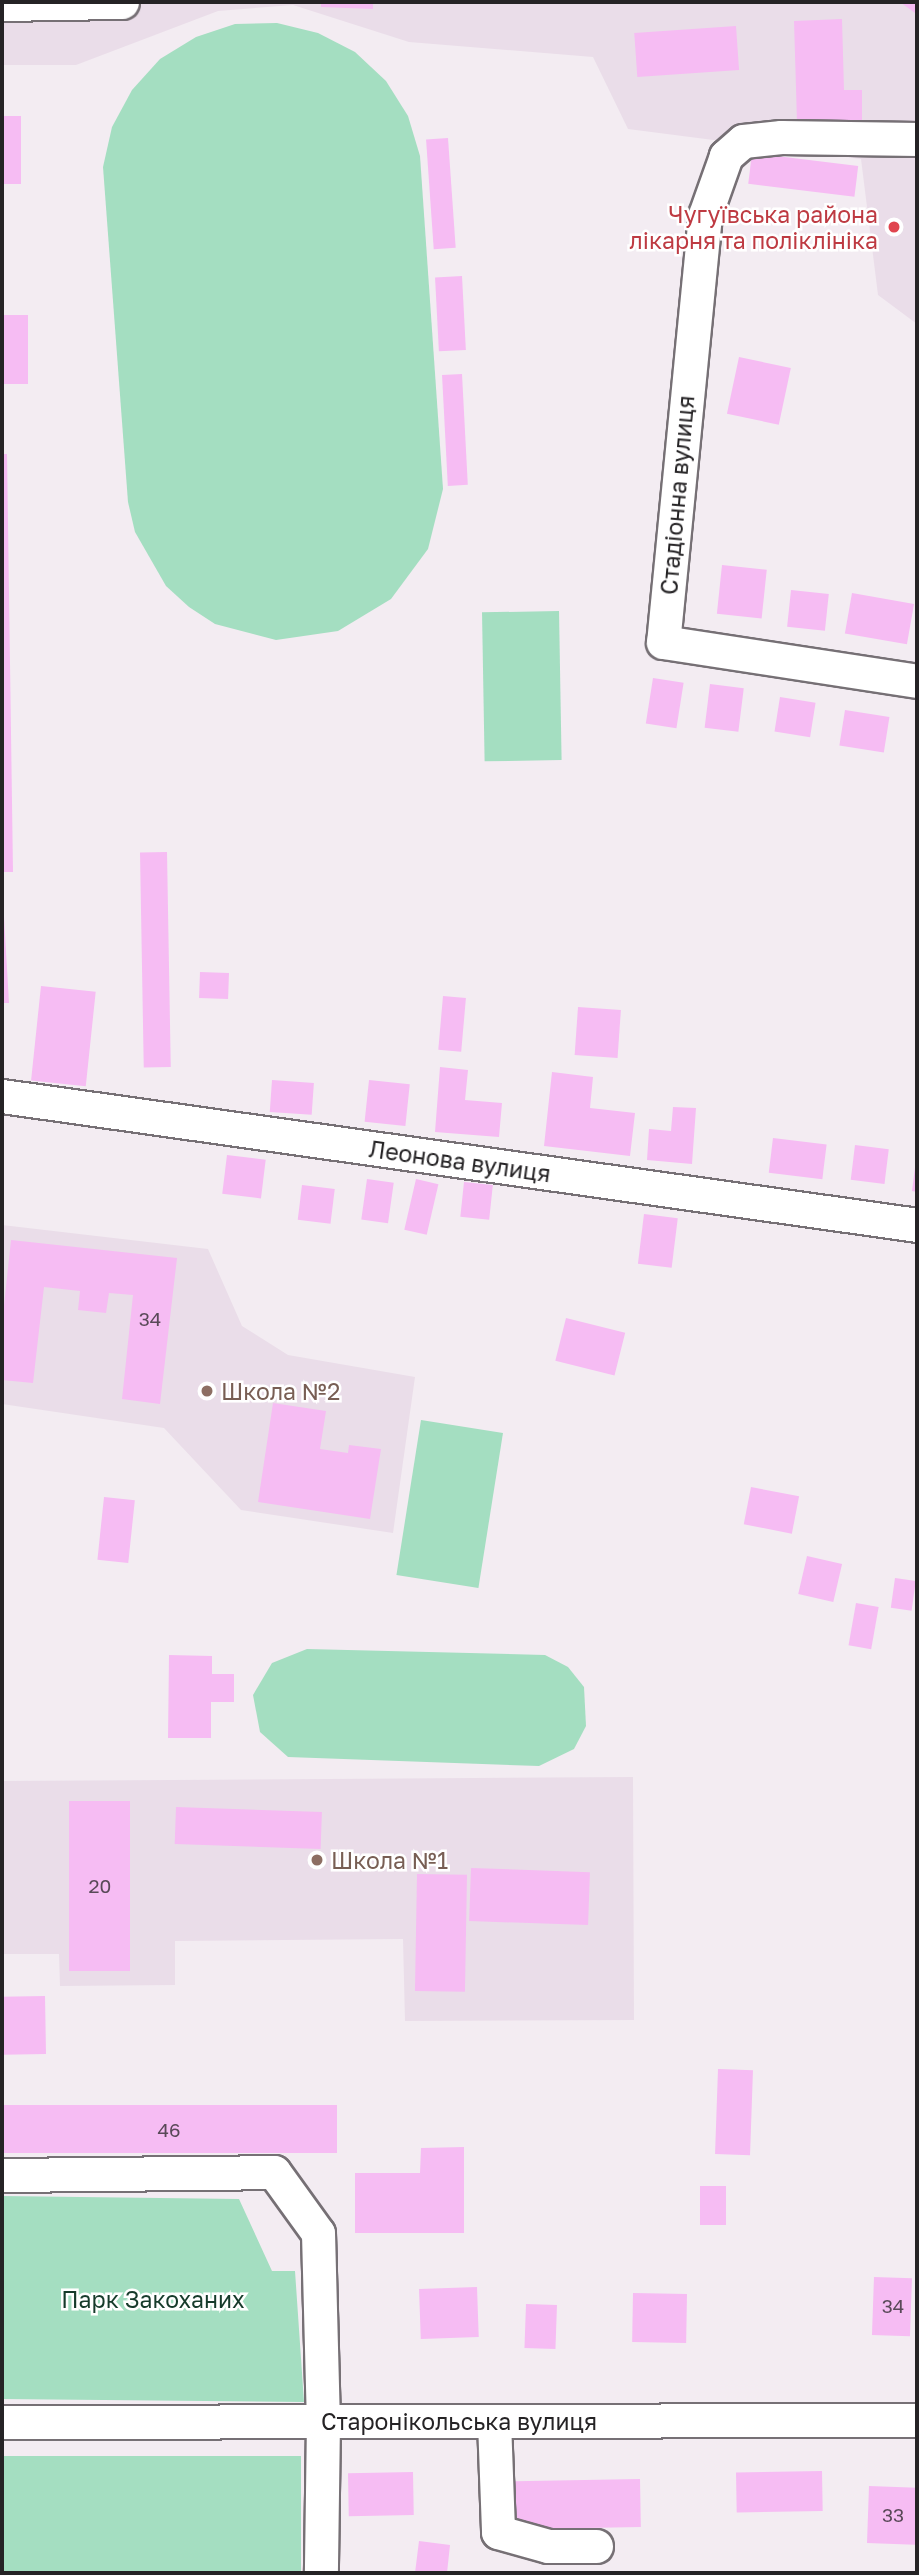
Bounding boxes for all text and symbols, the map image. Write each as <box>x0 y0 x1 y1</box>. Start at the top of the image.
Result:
place label: Чугуївська района лікарня та поліклініка <box>629 200 878 254</box>
marker: Чугуївська района лікарня та поліклініка <box>884 217 904 237</box>
street label: Стадіонна вулиця <box>655 394 699 596</box>
street label: Леонова вулиця <box>367 1135 553 1187</box>
house number: 34 <box>139 1308 161 1330</box>
place label: Школа №2 <box>221 1377 340 1405</box>
marker: Школа №2 <box>199 1383 215 1399</box>
place label: Школа №1 <box>331 1846 448 1874</box>
marker: Школа №1 <box>309 1852 325 1868</box>
house number: 20 <box>89 1875 111 1897</box>
house number: 46 <box>157 2119 181 2141</box>
park label: Парк Закоханих <box>61 2285 245 2313</box>
house number: 34 <box>882 2295 904 2317</box>
street label: Старонікольська вулиця <box>321 2407 597 2435</box>
house number: 33 <box>882 2504 904 2526</box>

